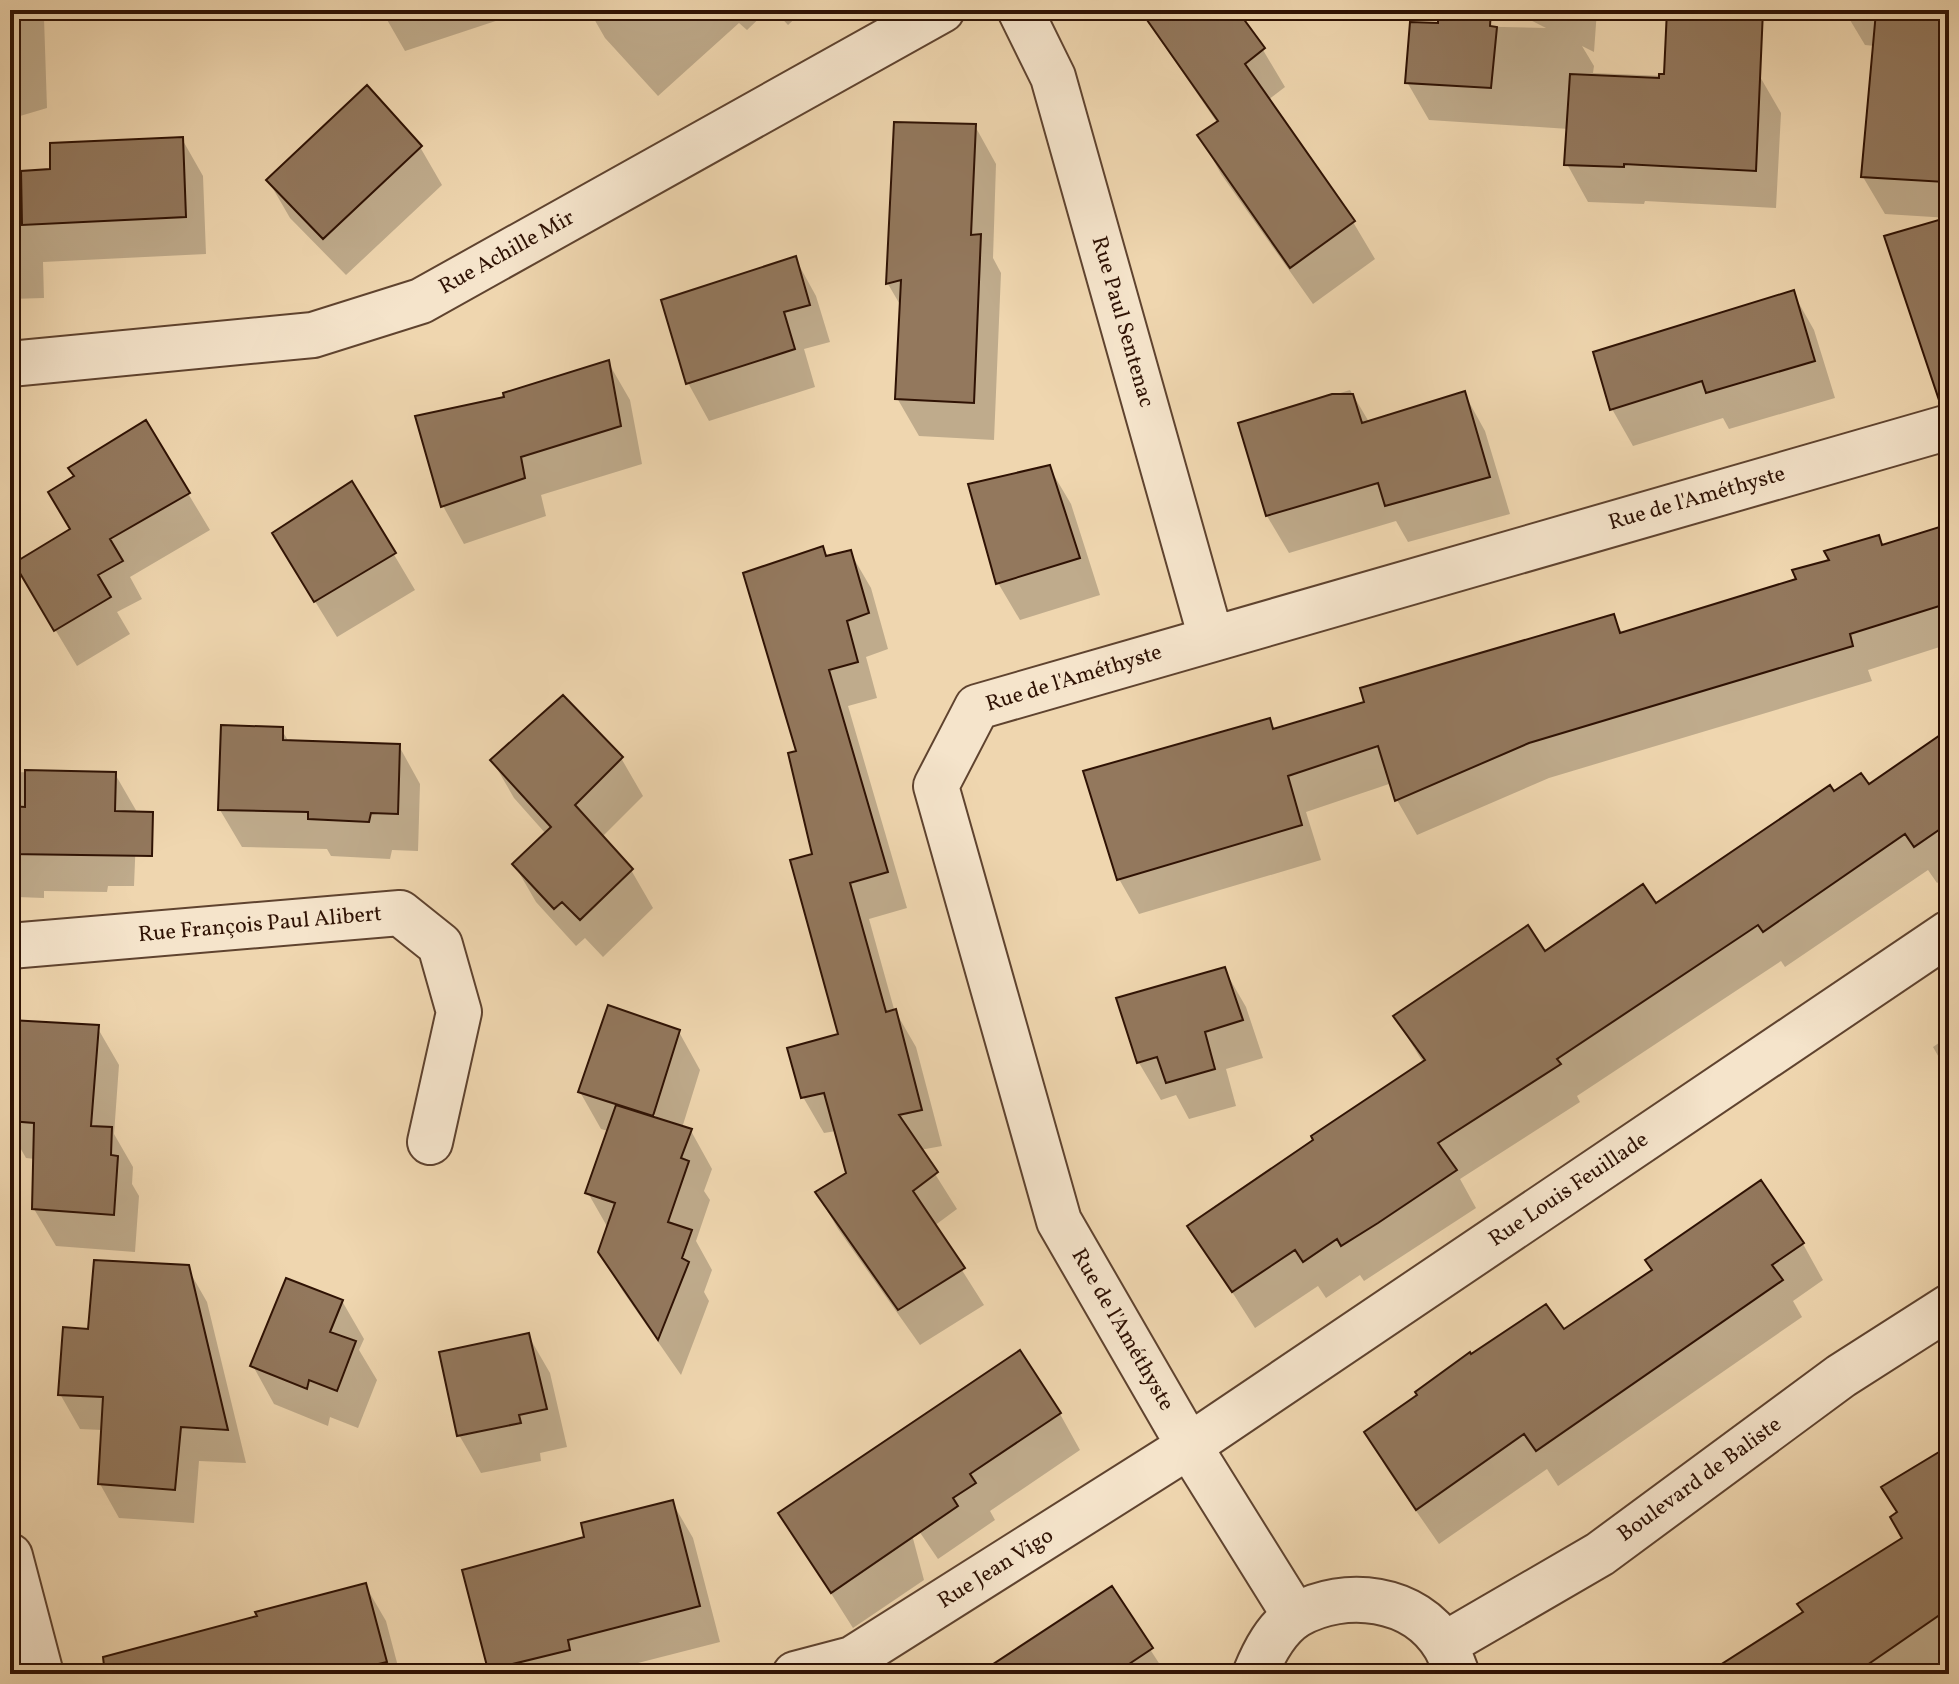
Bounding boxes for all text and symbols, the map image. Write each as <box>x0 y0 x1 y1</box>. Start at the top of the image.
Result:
street label: Rue Achille Mir <box>434 203 580 303</box>
street label: Rue Paul Sentenac <box>1083 233 1161 411</box>
street label: Rue de l'Améthyste <box>1605 459 1789 539</box>
street label: Rue de l'Améthyste <box>982 637 1166 721</box>
street label: Rue François Paul Alibert <box>137 899 383 951</box>
street label: Rue Louis Feuillade <box>1483 1125 1655 1255</box>
street label: Rue de l'Améthyste <box>1063 1243 1181 1417</box>
street label: Boulevard de Baliste <box>1612 1410 1788 1550</box>
street label: Rue Jean Vigo <box>932 1521 1060 1617</box>

